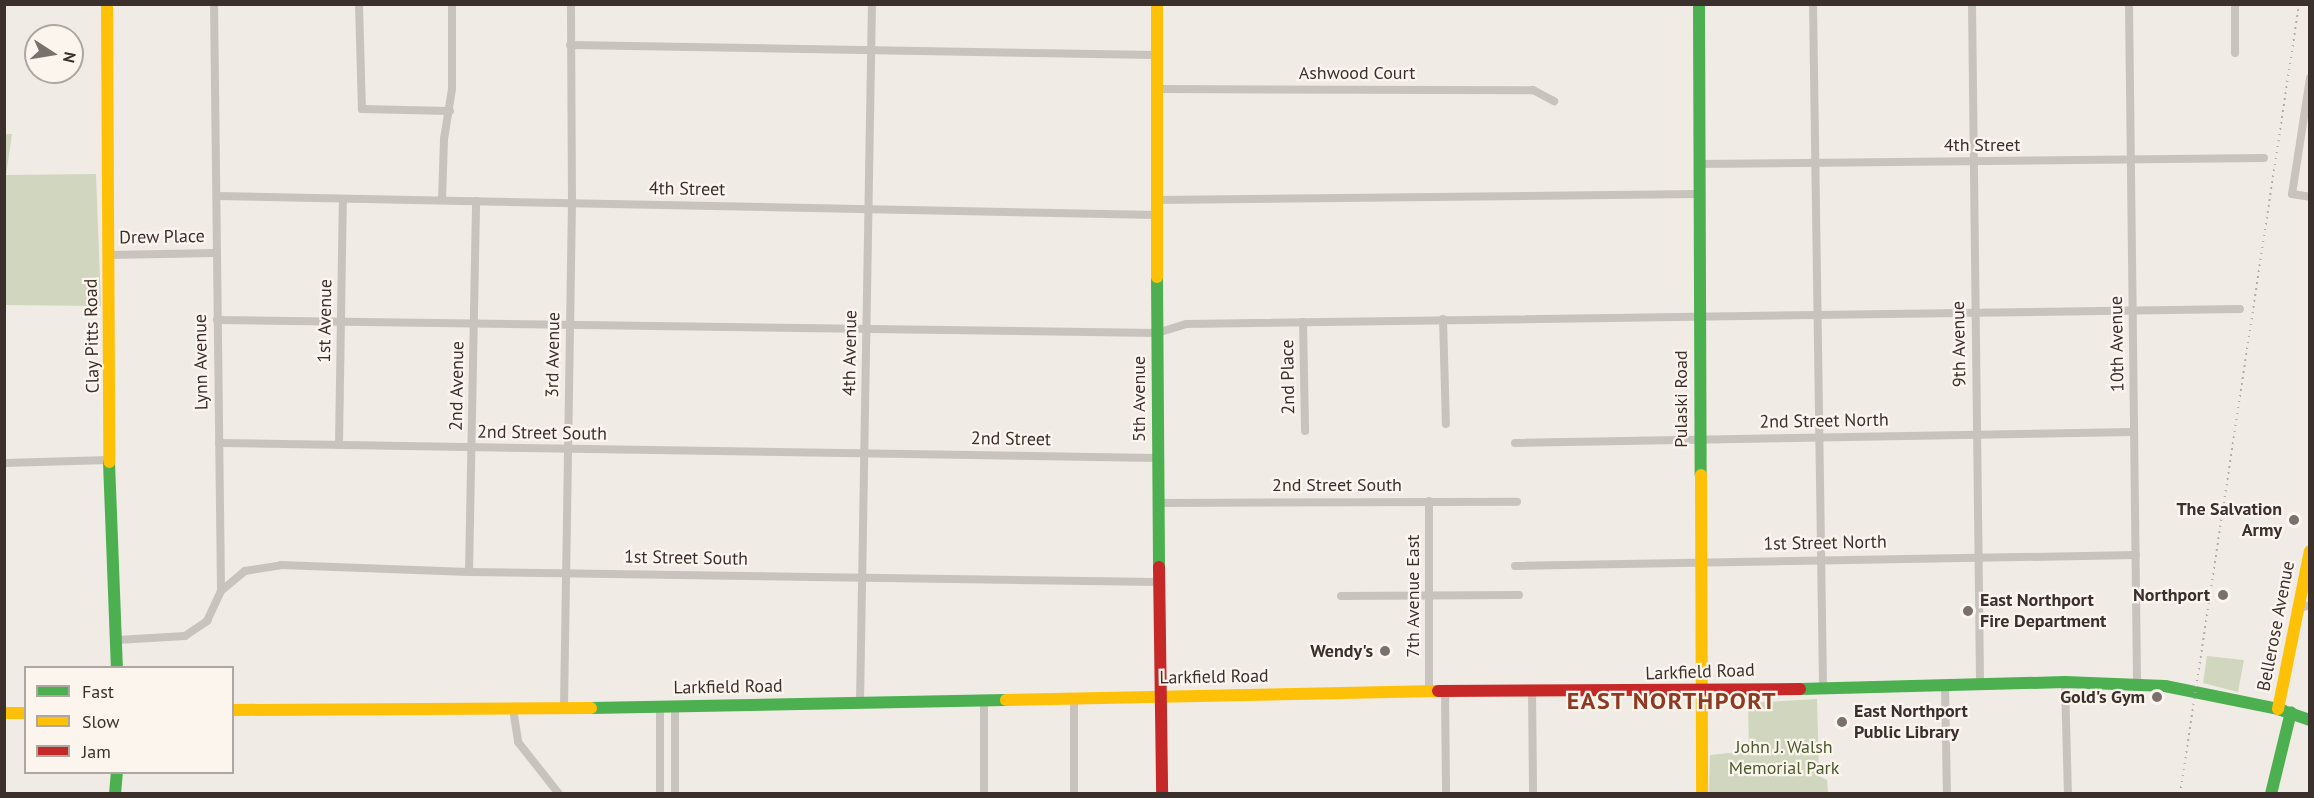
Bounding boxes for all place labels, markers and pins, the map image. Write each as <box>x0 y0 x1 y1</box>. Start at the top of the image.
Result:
place label: The Salvation Army <box>2176 499 2282 542</box>
marker: The Salvation Army <box>2287 513 2301 527</box>
place label: Northport <box>2133 584 2210 606</box>
marker: Northport <box>2214 586 2232 604</box>
place label: East Northport Fire Department <box>1980 590 2106 632</box>
marker: East Northport Fire Department <box>1961 604 1975 618</box>
place label: Wendy's <box>1310 640 1373 662</box>
marker: Wendy's <box>1378 644 1392 658</box>
place label: Gold's Gym <box>2060 686 2145 708</box>
marker: Gold's Gym <box>2150 690 2164 704</box>
place label: East Northport Public Library <box>1854 701 1968 744</box>
marker: East Northport Public Library <box>1835 715 1849 729</box>

